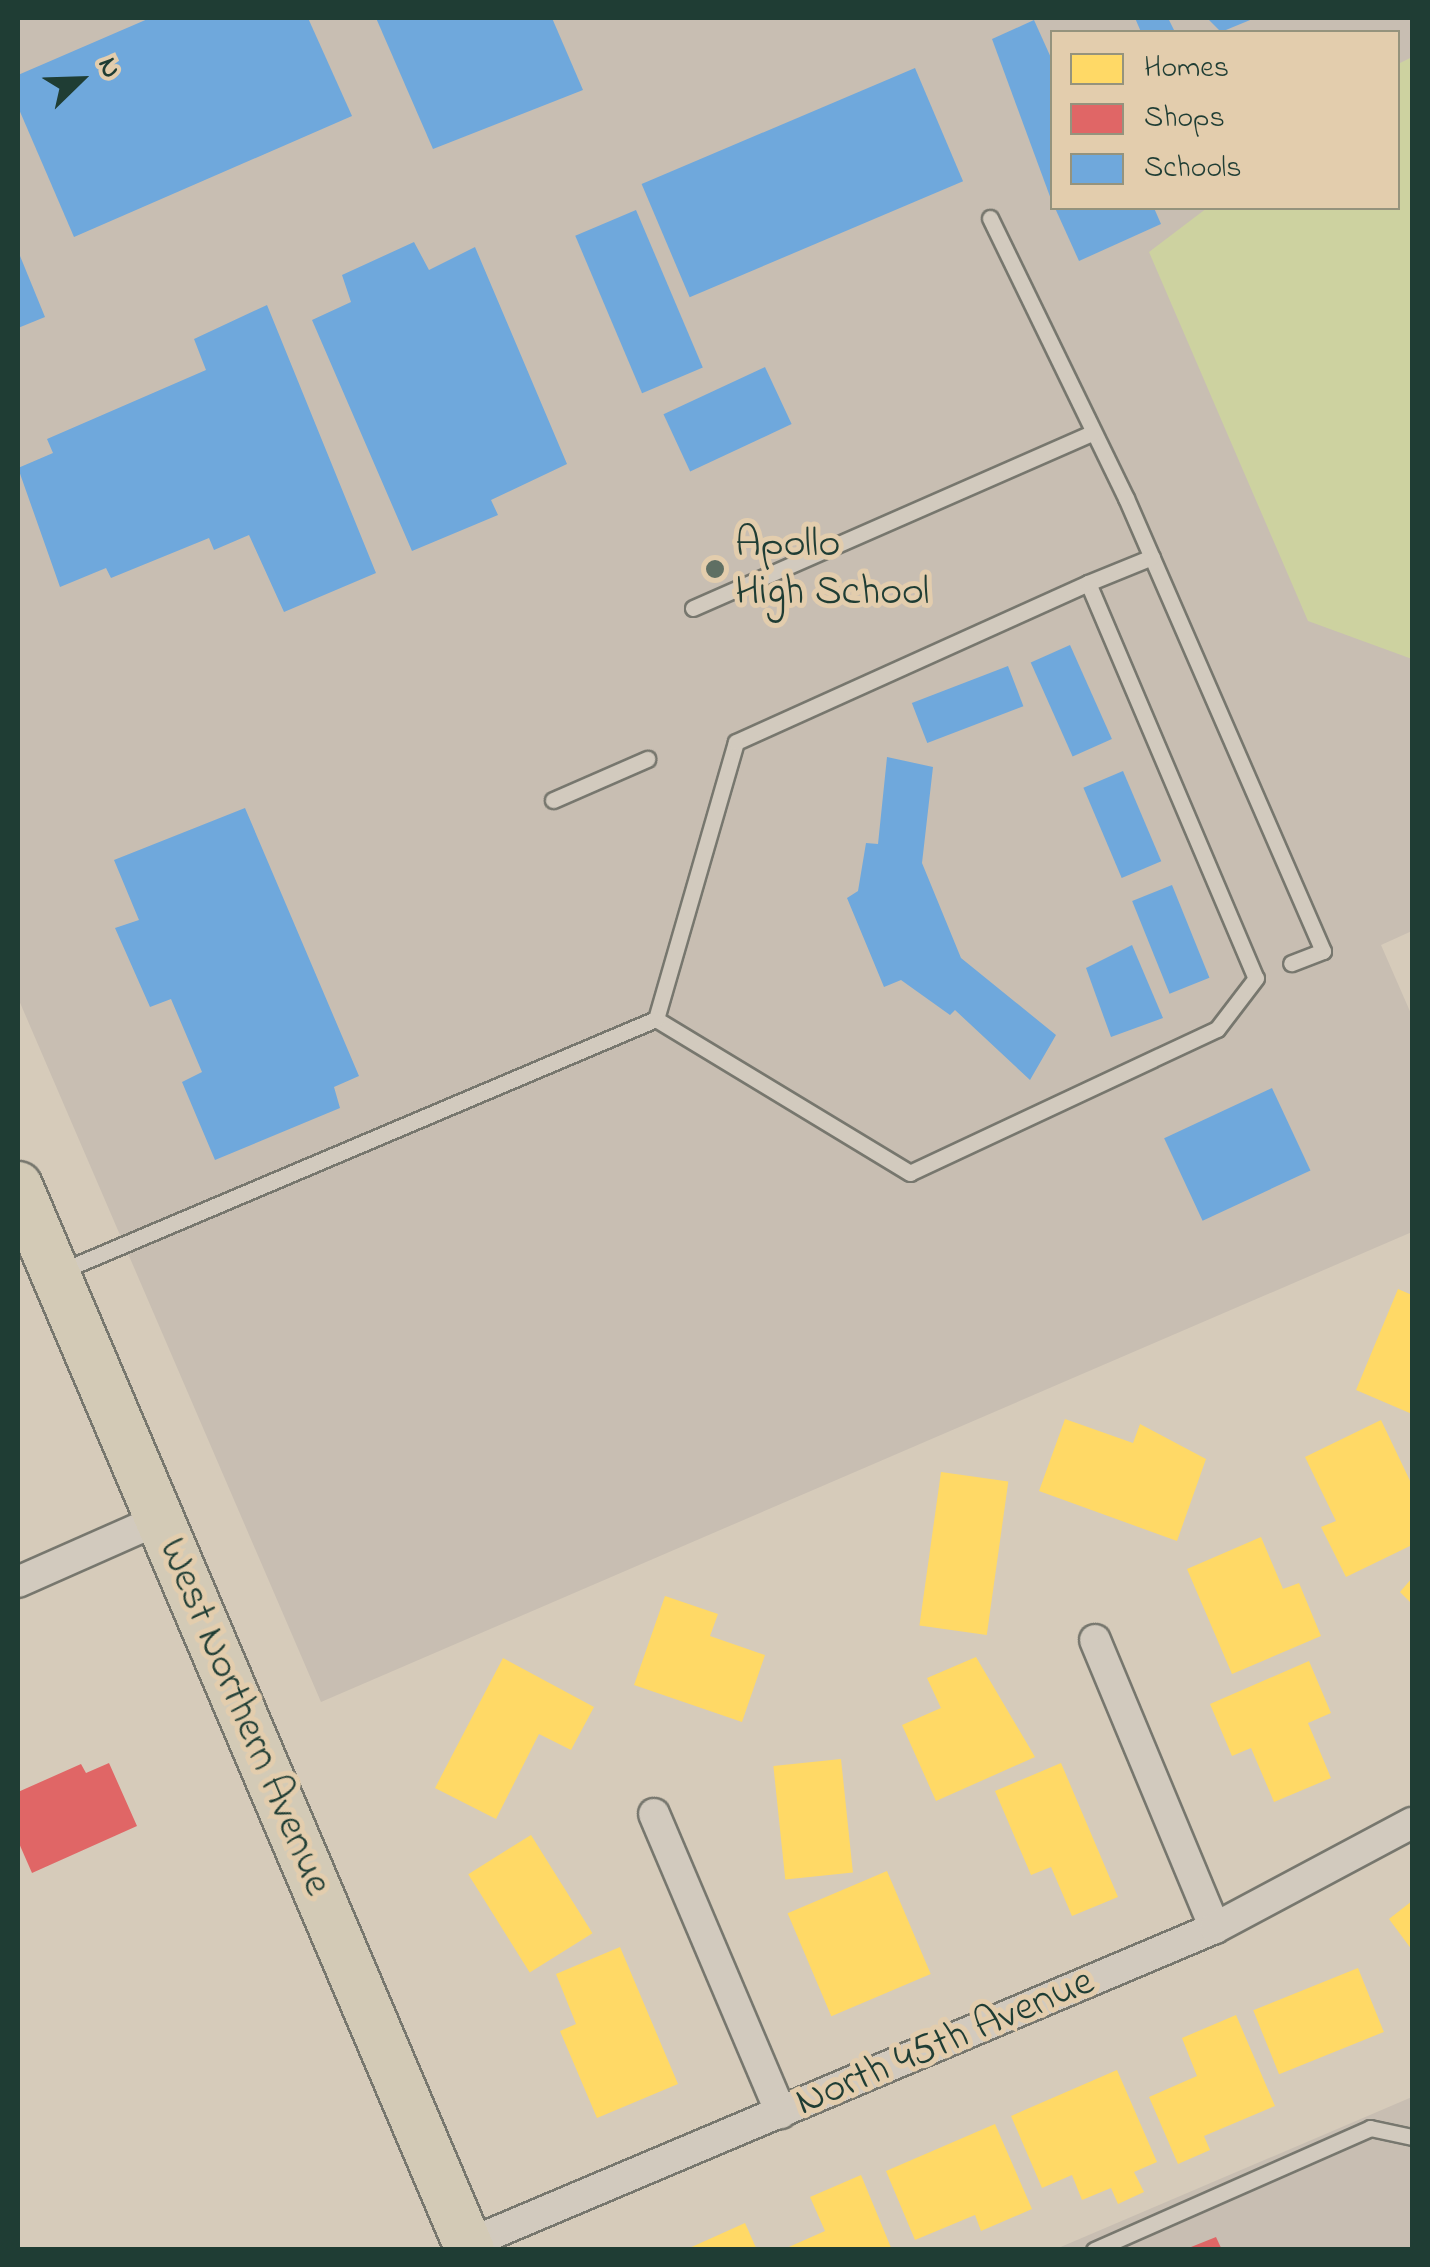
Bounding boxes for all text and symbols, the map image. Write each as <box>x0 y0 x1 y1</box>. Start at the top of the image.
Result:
north arrow <box>30 30 130 130</box>
legend <box>1050 30 1400 210</box>
text: Homes <box>1144 47 1229 91</box>
text: N <box>86 51 131 85</box>
text: Shops <box>1144 97 1225 141</box>
text: Schools <box>1144 147 1241 191</box>
place label: Apollo High School <box>735 520 930 618</box>
marker: Apollo High School <box>704 558 726 580</box>
street label: West Northern Avenue <box>146 1531 342 1903</box>
street label: North 45th Avenue <box>788 1957 1102 2129</box>

